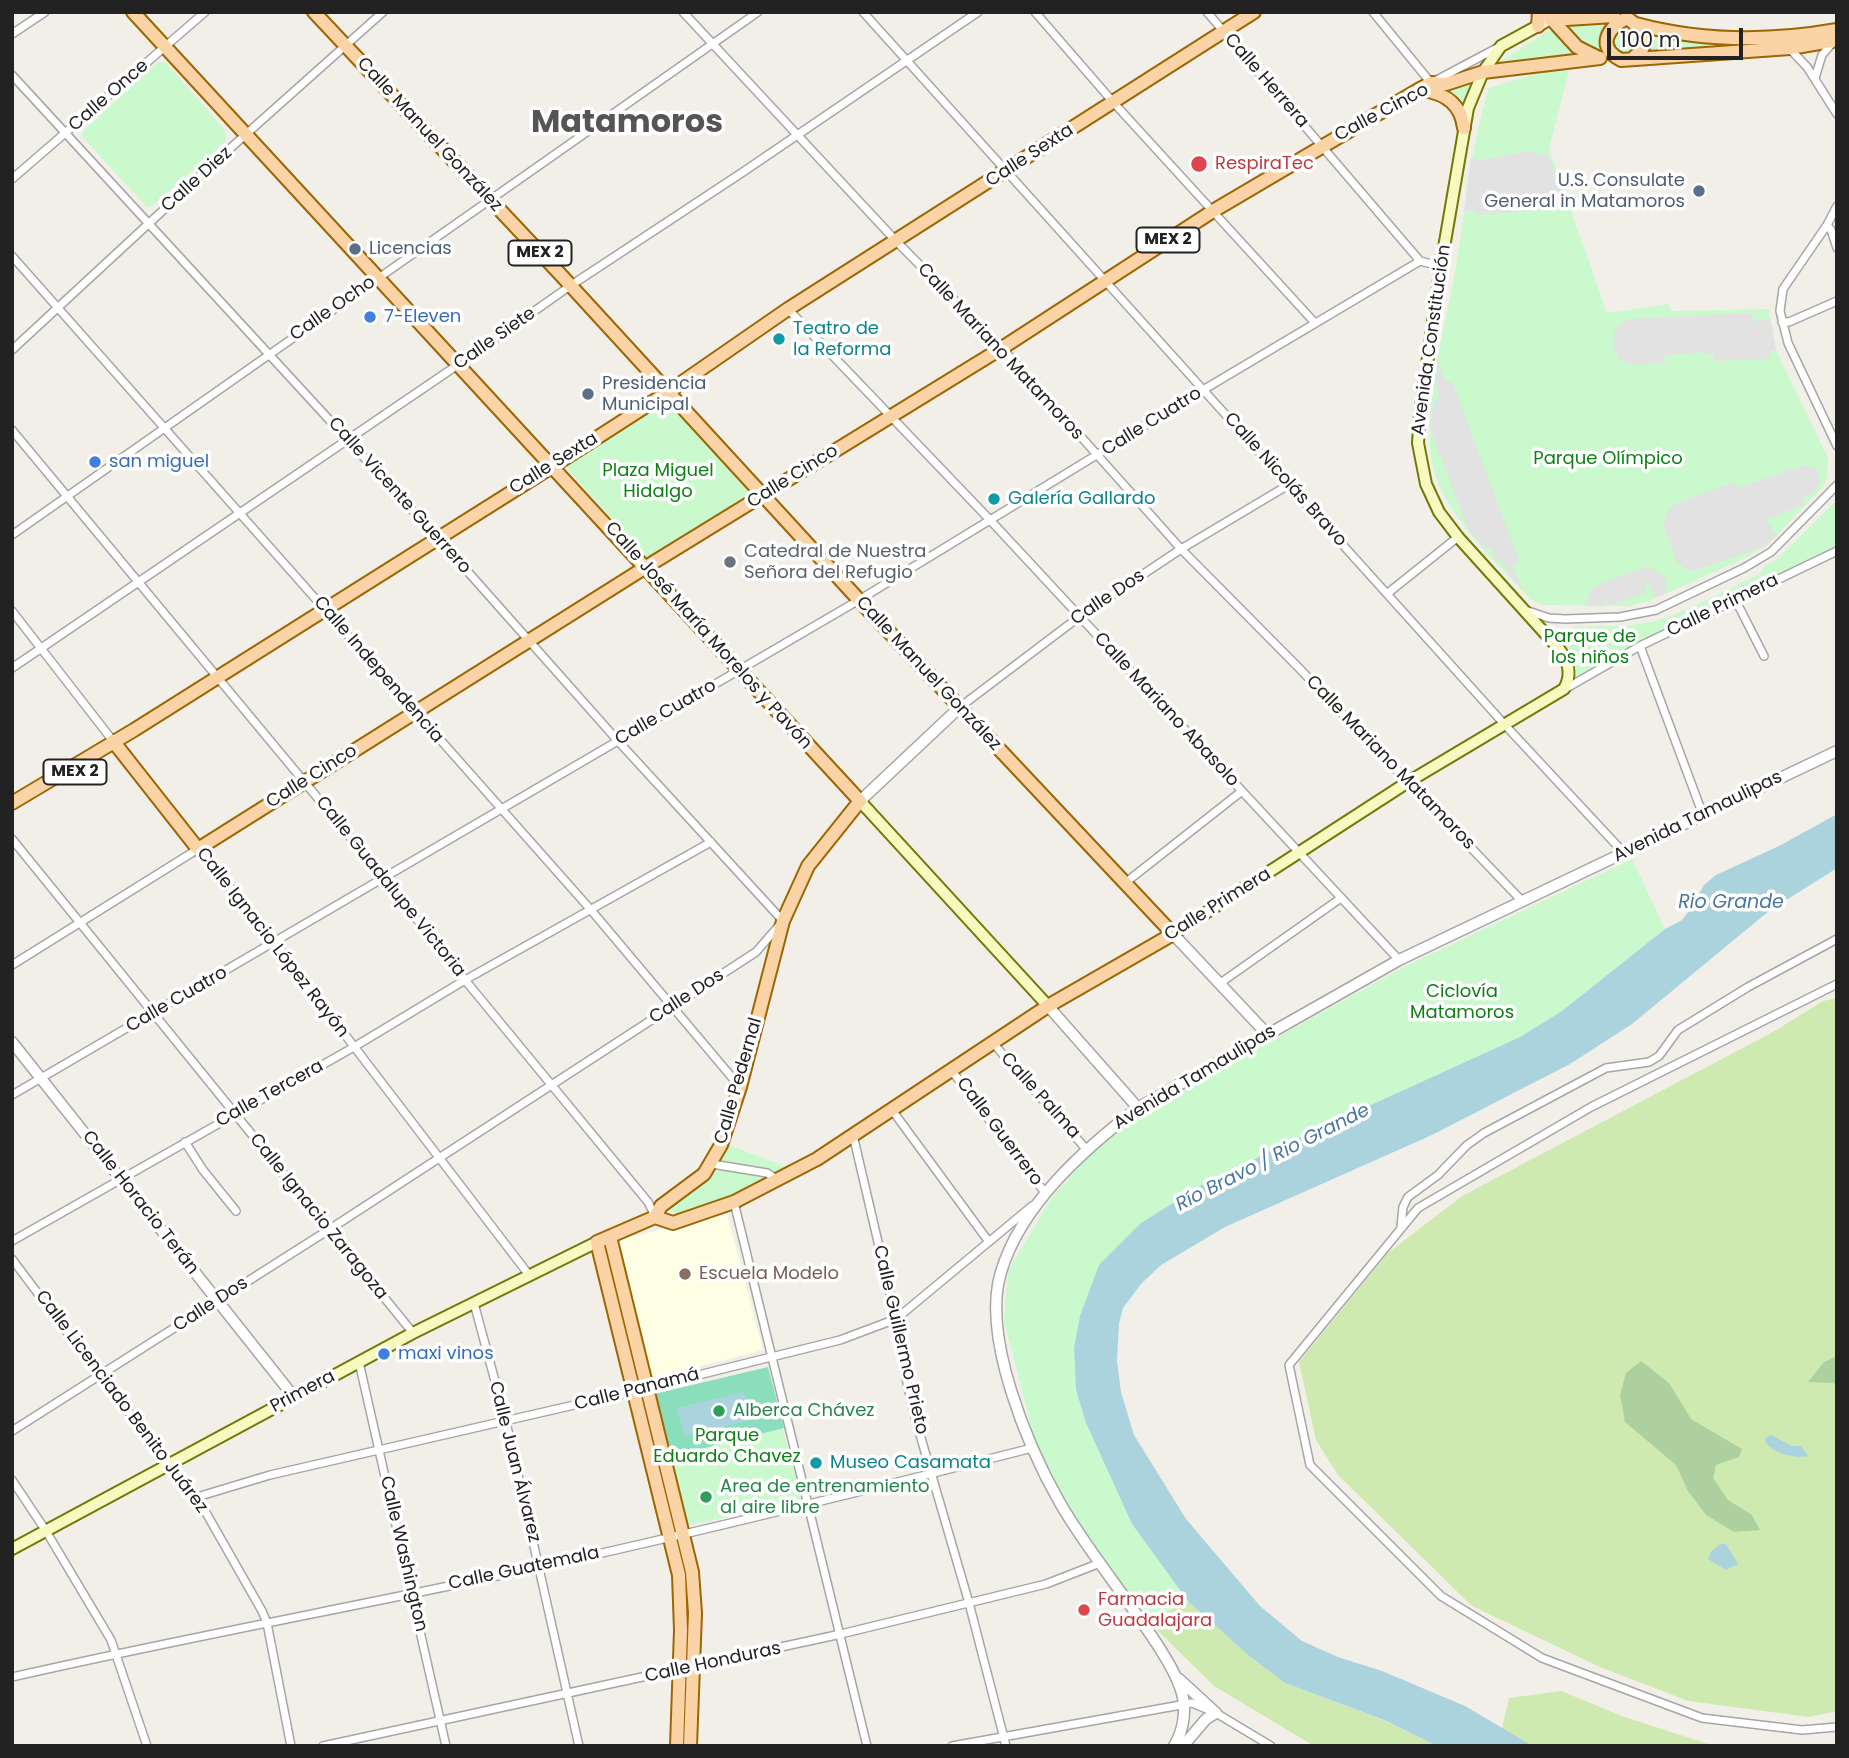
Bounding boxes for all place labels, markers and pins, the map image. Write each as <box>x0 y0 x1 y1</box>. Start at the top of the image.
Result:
place label: RespiraTec <box>1215 153 1314 175</box>
marker: RespiraTec <box>1189 154 1209 174</box>
place label: U.S. Consulate General in Matamoros <box>1484 170 1685 212</box>
marker: U.S. Consulate General in Matamoros <box>1691 183 1707 199</box>
place label: Licencias <box>369 238 452 260</box>
marker: Licencias <box>347 241 363 257</box>
place label: 7-Eleven <box>384 306 461 328</box>
marker: 7-Eleven <box>362 309 378 325</box>
place label: Teatro de la Reforma <box>793 318 891 360</box>
marker: Teatro de la Reforma <box>771 331 787 347</box>
place label: Presidencia Municipal <box>602 373 706 416</box>
marker: Presidencia Municipal <box>580 386 596 402</box>
place label: san miguel <box>109 451 209 473</box>
marker: san miguel <box>87 454 103 470</box>
place label: Galería Gallardo <box>1008 488 1155 510</box>
marker: Galería Gallardo <box>986 491 1002 507</box>
place label: Catedral de Nuestra Señora del Refugio <box>744 541 926 584</box>
marker: Catedral de Nuestra Señora del Refugio <box>722 554 738 570</box>
place label: Escuela Modelo <box>699 1263 839 1285</box>
marker: Escuela Modelo <box>677 1266 693 1282</box>
place label: maxi vinos <box>398 1343 494 1365</box>
marker: maxi vinos <box>376 1346 392 1362</box>
place label: Alberca Chávez <box>733 1400 875 1422</box>
marker: Alberca Chávez <box>711 1403 727 1419</box>
place label: Museo Casamata <box>830 1452 991 1474</box>
marker: Museo Casamata <box>808 1455 824 1471</box>
place label: Area de entrenamiento al aire libre <box>720 1476 930 1518</box>
marker: Area de entrenamiento al aire libre <box>698 1489 714 1505</box>
place label: Farmacia Guadalajara <box>1098 1589 1212 1632</box>
marker: Farmacia Guadalajara <box>1076 1602 1092 1618</box>

